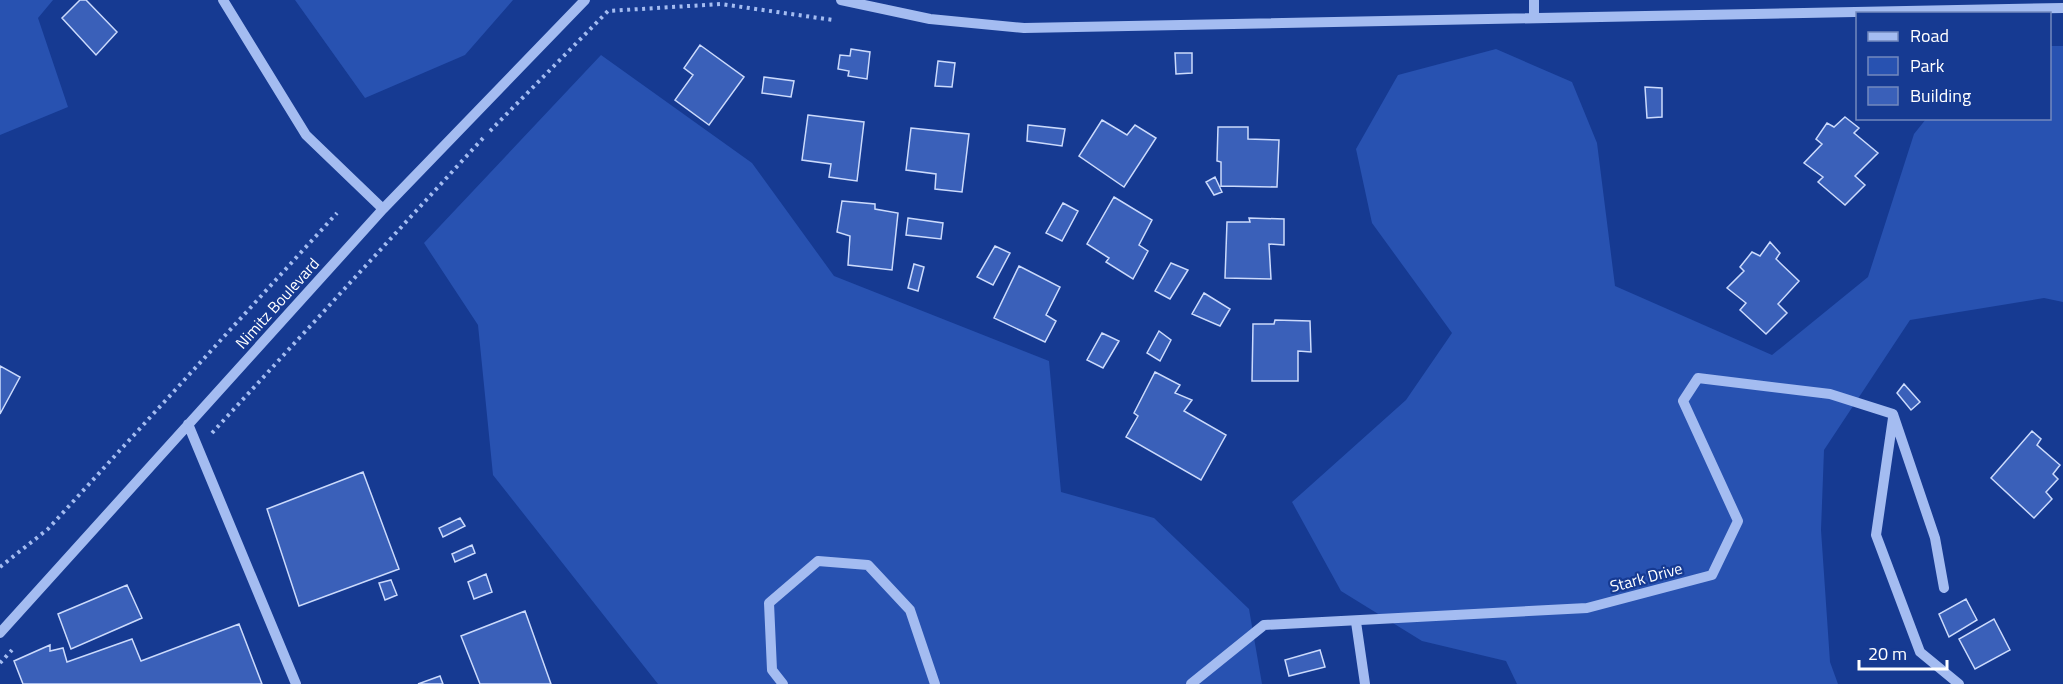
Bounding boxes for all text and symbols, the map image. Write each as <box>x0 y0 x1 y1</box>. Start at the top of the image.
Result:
legend <box>1856 12 2051 120</box>
text: Road <box>1910 22 1949 49</box>
text: Park <box>1910 52 1945 79</box>
text: Building <box>1910 82 1971 109</box>
street label: Nimitz Boulevard <box>229 252 325 354</box>
street label: Stark Drive <box>1607 556 1685 598</box>
scale bar <box>1859 633 1948 671</box>
text: 20 m <box>1868 640 1907 667</box>

